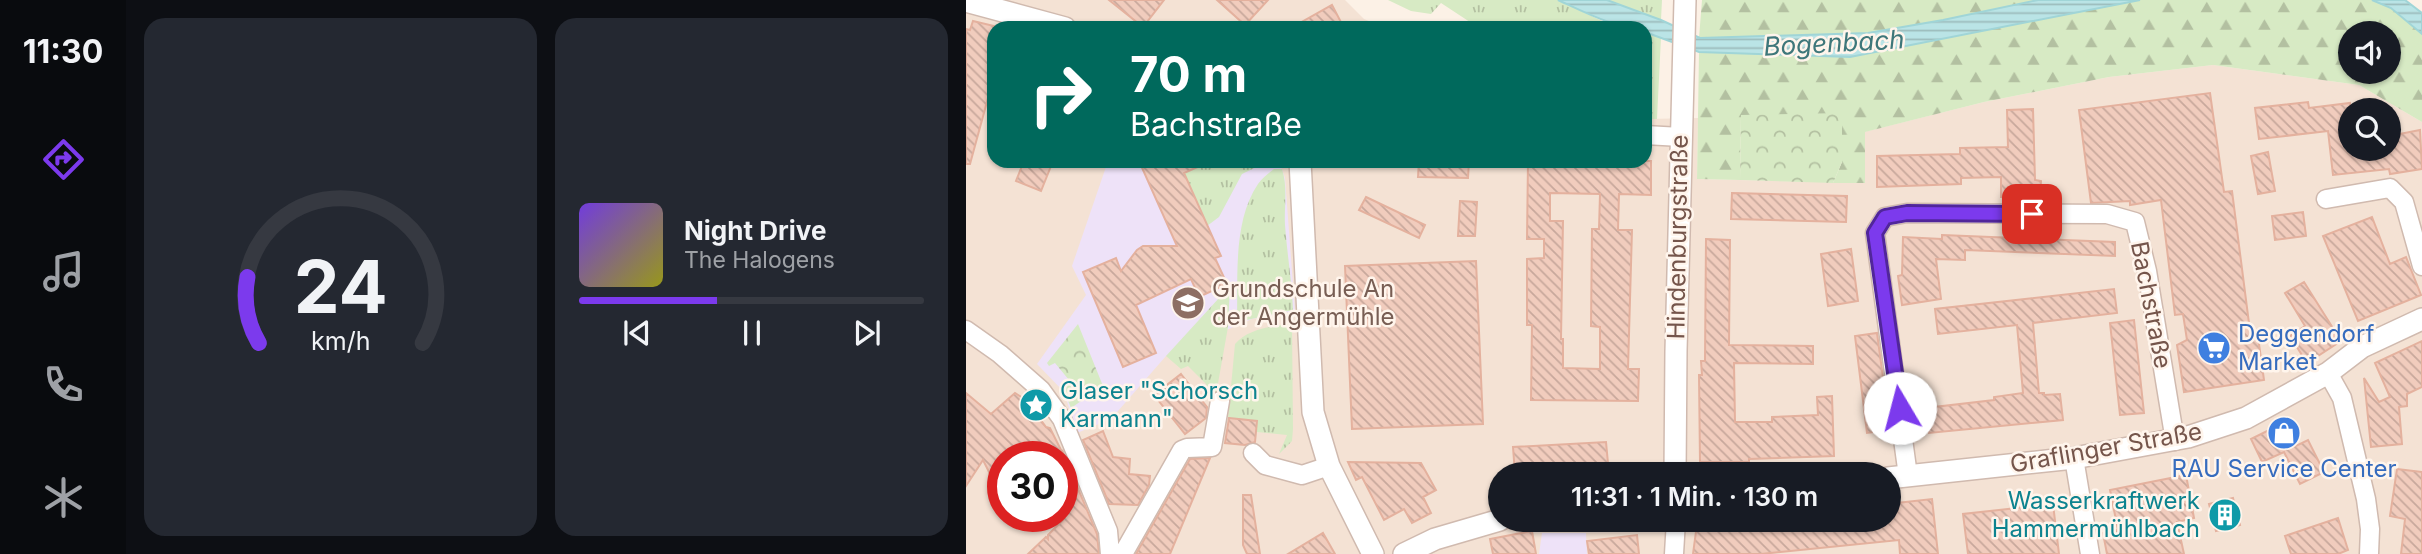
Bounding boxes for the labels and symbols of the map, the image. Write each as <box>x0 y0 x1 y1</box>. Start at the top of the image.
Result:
water label: Bogenbach <box>1763 23 1905 62</box>
street label: Hindenburgstraße <box>1661 134 1694 340</box>
pin <box>2002 184 2062 244</box>
street label: Bachstraße <box>2125 239 2178 371</box>
place label: Grundschule An der Angermühle <box>1212 274 1395 331</box>
school or university icon: Grundschule An der Angermühle <box>1169 284 1207 322</box>
place label: Deggendorf Market <box>2238 319 2374 376</box>
supermarket icon: Deggendorf Market <box>2195 329 2233 367</box>
position arrow <box>1863 371 1937 445</box>
place label: Glaser "Schorsch Karmann" <box>1060 376 1258 433</box>
place icon: Glaser "Schorsch Karmann" <box>1017 386 1055 424</box>
shop icon: RAU Service Center <box>2265 414 2303 452</box>
street label: Graflinger Straße <box>2008 416 2204 479</box>
speed limit sign: 30 <box>987 441 1078 532</box>
place label: RAU Service Center <box>2171 454 2397 483</box>
place label: Wasserkraftwerk Hammermühlbach <box>1992 486 2200 543</box>
building icon: Wasserkraftwerk Hammermühlbach <box>2206 496 2244 534</box>

